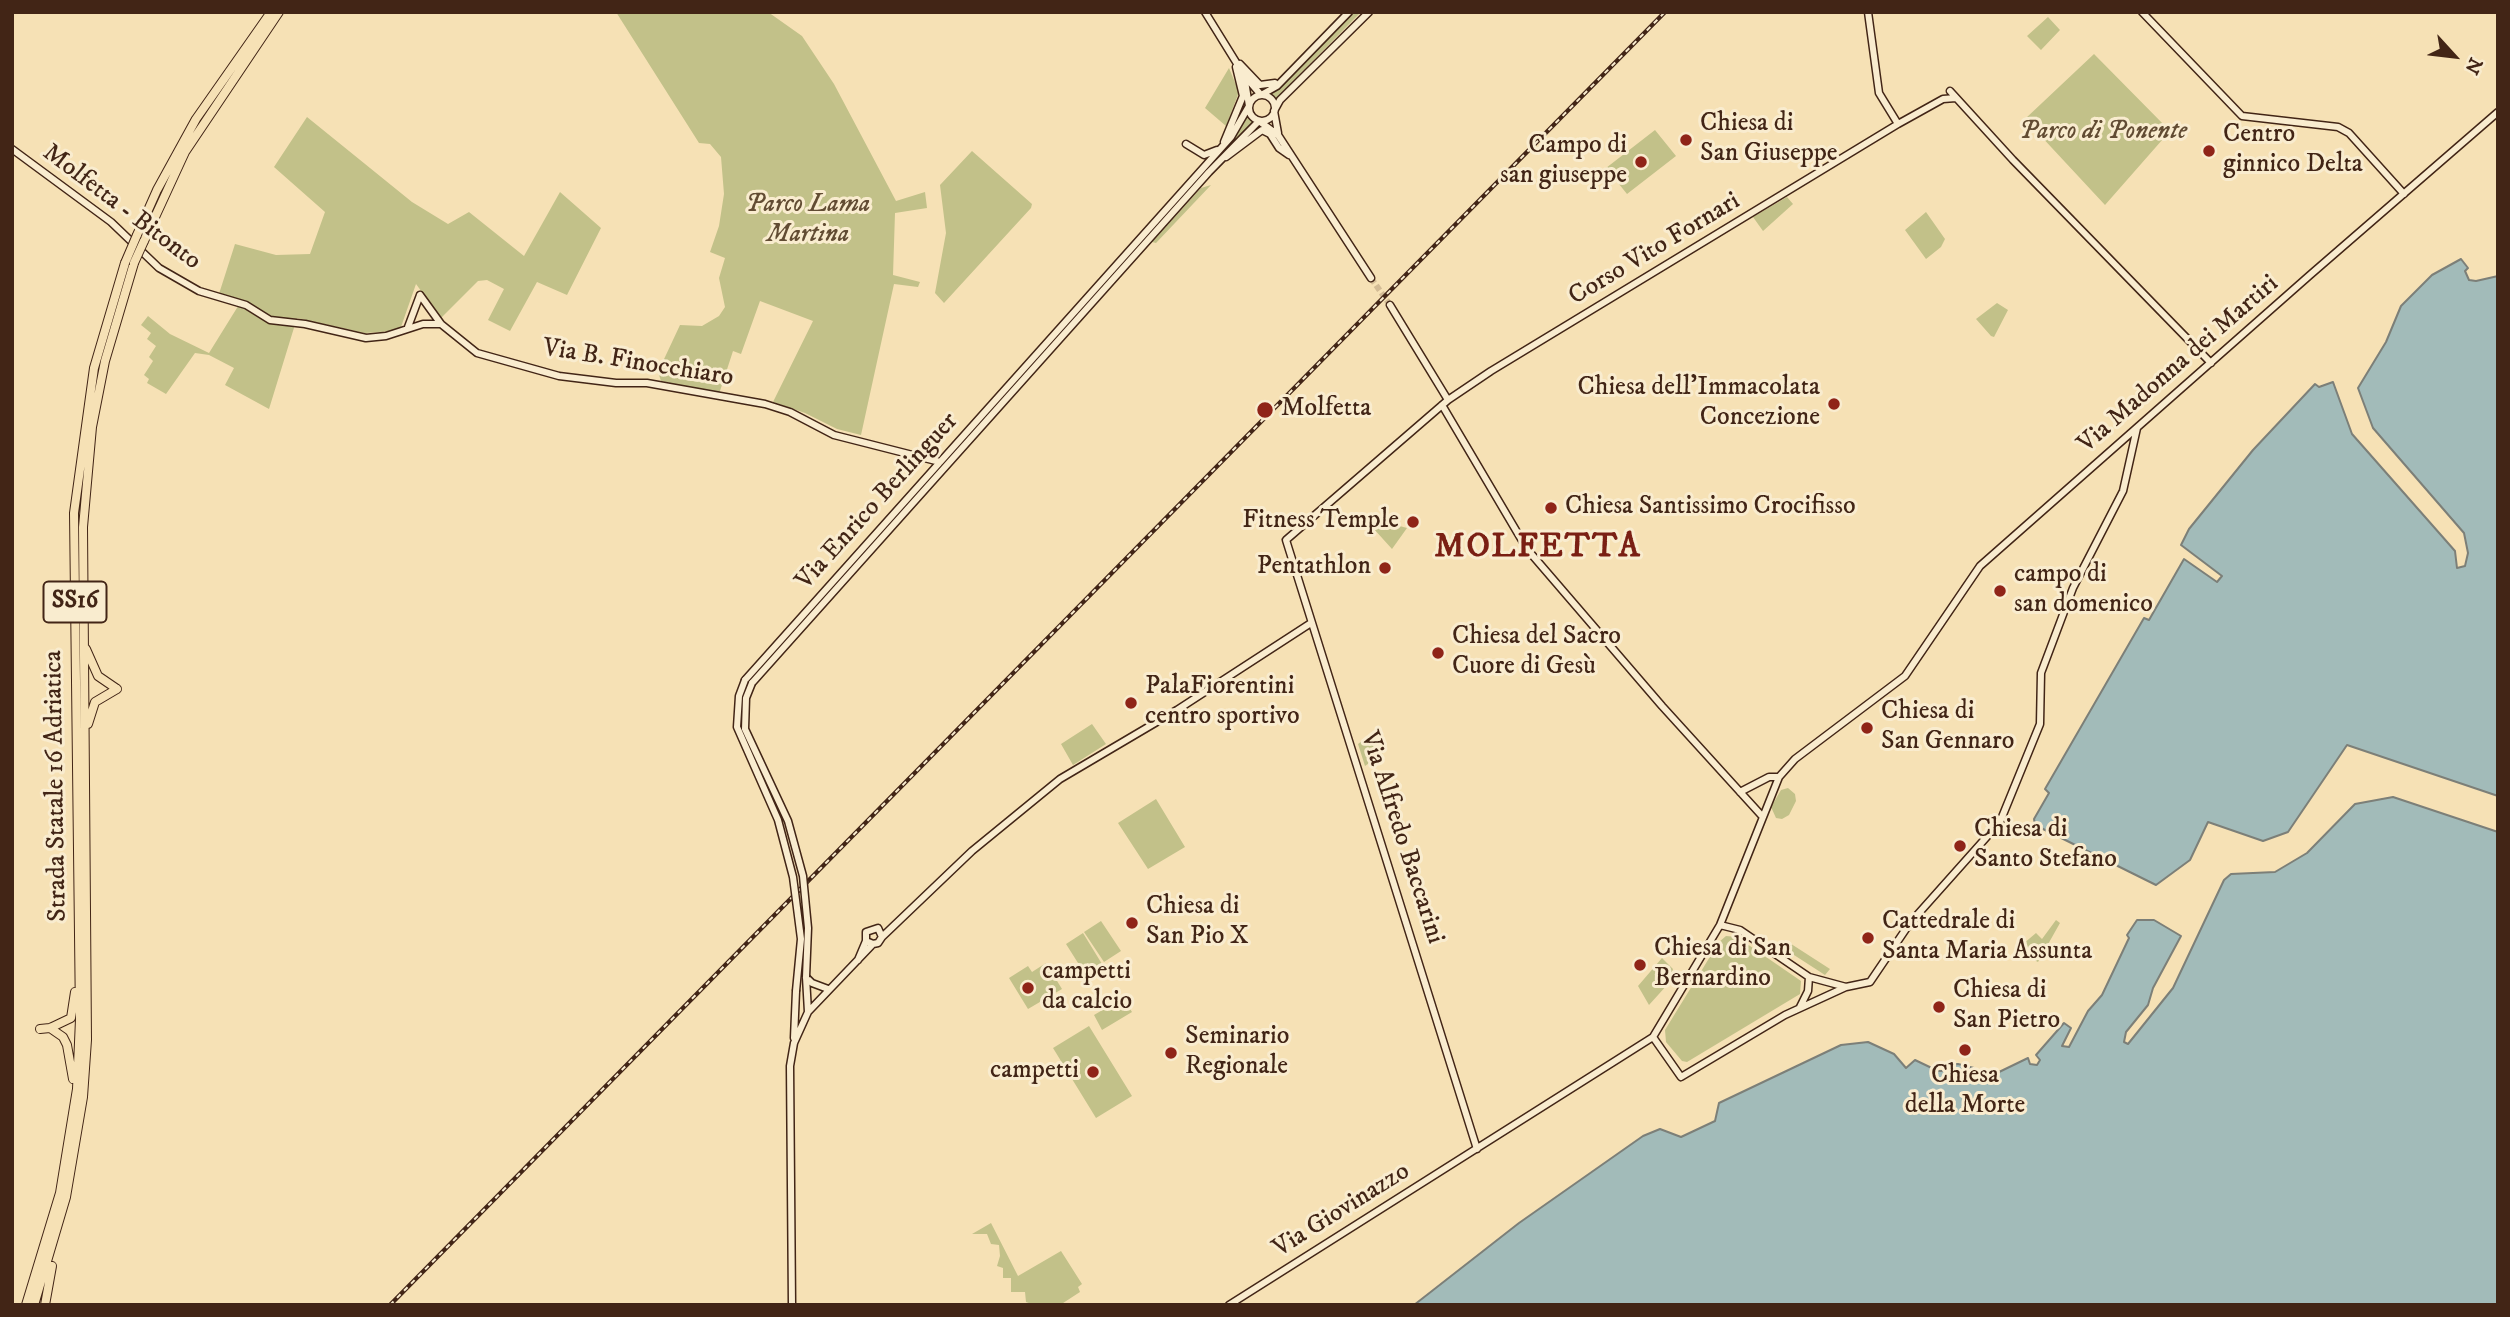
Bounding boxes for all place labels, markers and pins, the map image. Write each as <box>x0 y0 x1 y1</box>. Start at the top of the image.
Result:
place label: Chiesa di San Giuseppe <box>1700 109 1838 170</box>
place label: Centro ginnico Delta <box>2223 120 2363 182</box>
place label: Campo di san giuseppe <box>1500 131 1627 192</box>
marker: Chiesa di San Giuseppe <box>1678 132 1694 148</box>
marker: Centro ginnico Delta <box>2201 143 2217 159</box>
marker: Campo di san giuseppe <box>1633 154 1649 170</box>
place label: Chiesa dell'Immacolata Concezione <box>1577 373 1820 434</box>
place label: Molfetta <box>1281 394 1371 426</box>
marker: Chiesa dell'Immacolata Concezione <box>1826 396 1842 412</box>
marker: Molfetta <box>1255 400 1275 420</box>
place label: Chiesa Santissimo Crocifisso <box>1565 492 1856 524</box>
marker: Chiesa Santissimo Crocifisso <box>1543 500 1559 516</box>
place label: Fitness Temple <box>1242 506 1399 538</box>
marker: Fitness Temple <box>1405 514 1421 530</box>
place label: Pentathlon <box>1257 552 1371 584</box>
marker: Pentathlon <box>1377 560 1393 576</box>
place label: campo di san domenico <box>2014 560 2153 622</box>
marker: campo di san domenico <box>1992 583 2008 599</box>
place label: Chiesa del Sacro Cuore di Gesù <box>1452 622 1621 684</box>
marker: Chiesa del Sacro Cuore di Gesù <box>1430 645 1446 661</box>
place label: PalaFiorentini centro sportivo <box>1145 672 1300 734</box>
marker: PalaFiorentini centro sportivo <box>1123 695 1139 711</box>
place label: Chiesa di San Gennaro <box>1881 697 2014 758</box>
marker: Chiesa di San Gennaro <box>1859 720 1875 736</box>
place label: Chiesa di Santo Stefano <box>1974 815 2117 876</box>
marker: Chiesa di Santo Stefano <box>1952 838 1968 854</box>
place label: Chiesa di San Pio X <box>1146 892 1249 954</box>
place label: Cattedrale di Santa Maria Assunta <box>1882 907 2092 968</box>
marker: Chiesa di San Pio X <box>1124 915 1140 931</box>
marker: Cattedrale di Santa Maria Assunta <box>1860 930 1876 946</box>
place label: Chiesa di San Bernardino <box>1654 934 1791 996</box>
place label: campetti da calcio <box>1042 957 1132 1018</box>
marker: Chiesa di San Bernardino <box>1632 957 1648 973</box>
place label: Chiesa di San Pietro <box>1953 976 2060 1038</box>
marker: campetti da calcio <box>1020 980 1036 996</box>
marker: Chiesa di San Pietro <box>1931 999 1947 1015</box>
place label: Seminario Regionale <box>1185 1022 1289 1084</box>
marker: Chiesa della Morte <box>1957 1042 1973 1058</box>
marker: Seminario Regionale <box>1163 1045 1179 1061</box>
place label: campetti <box>990 1056 1079 1088</box>
place label: Chiesa della Morte <box>1905 1061 2025 1122</box>
marker: campetti <box>1085 1064 1101 1080</box>

